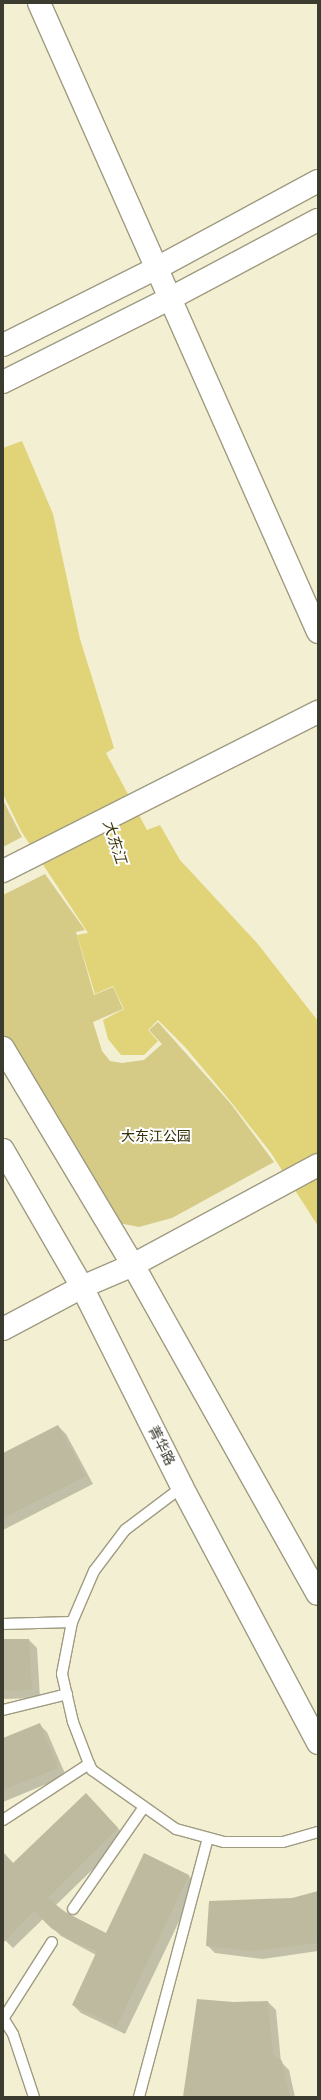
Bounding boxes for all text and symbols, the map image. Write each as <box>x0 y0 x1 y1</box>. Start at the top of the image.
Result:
water label: 大东江 <box>98 818 130 866</box>
park label: 大东江公园 <box>121 1129 191 1145</box>
street label: 菁华路 <box>144 1423 178 1469</box>

